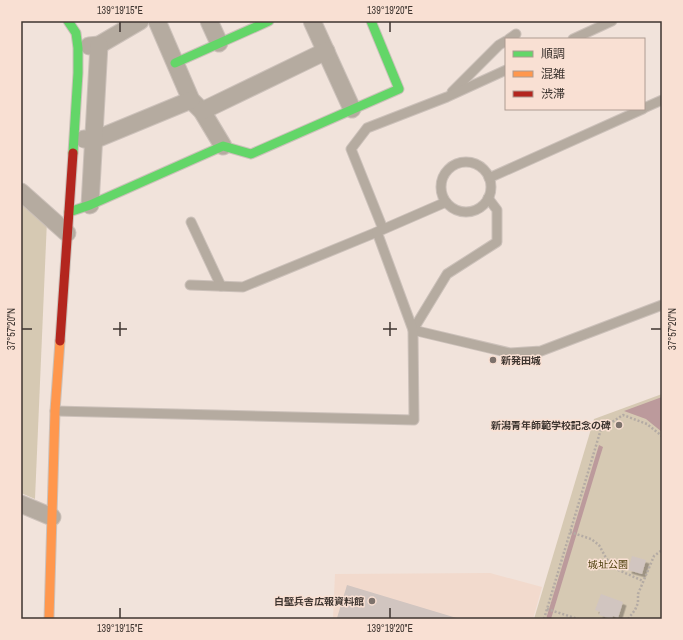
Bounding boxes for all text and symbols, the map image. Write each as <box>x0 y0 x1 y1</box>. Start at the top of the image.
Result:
text: 139°19'15"E <box>97 4 143 17</box>
text: 139°19'20"E <box>367 4 413 17</box>
legend <box>505 38 645 110</box>
text: 順調 <box>541 46 565 62</box>
text: 混雑 <box>541 66 565 82</box>
text: 渋滞 <box>541 86 565 102</box>
text: 37°57'20"N <box>5 308 18 350</box>
text: 37°57'20"N <box>666 308 679 350</box>
place label: 新発田城 <box>501 354 541 367</box>
marker: 新発田城 <box>488 355 498 365</box>
place label: 新潟青年師範学校記念の碑 <box>491 419 611 432</box>
marker: 新潟青年師範学校記念の碑 <box>614 420 624 430</box>
park label: 城址公園 <box>588 558 628 571</box>
place label: 白壁兵舎広報資料館 <box>274 595 364 608</box>
marker: 白壁兵舎広報資料館 <box>367 596 377 606</box>
text: 139°19'15"E <box>97 622 143 635</box>
text: 139°19'20"E <box>367 622 413 635</box>

